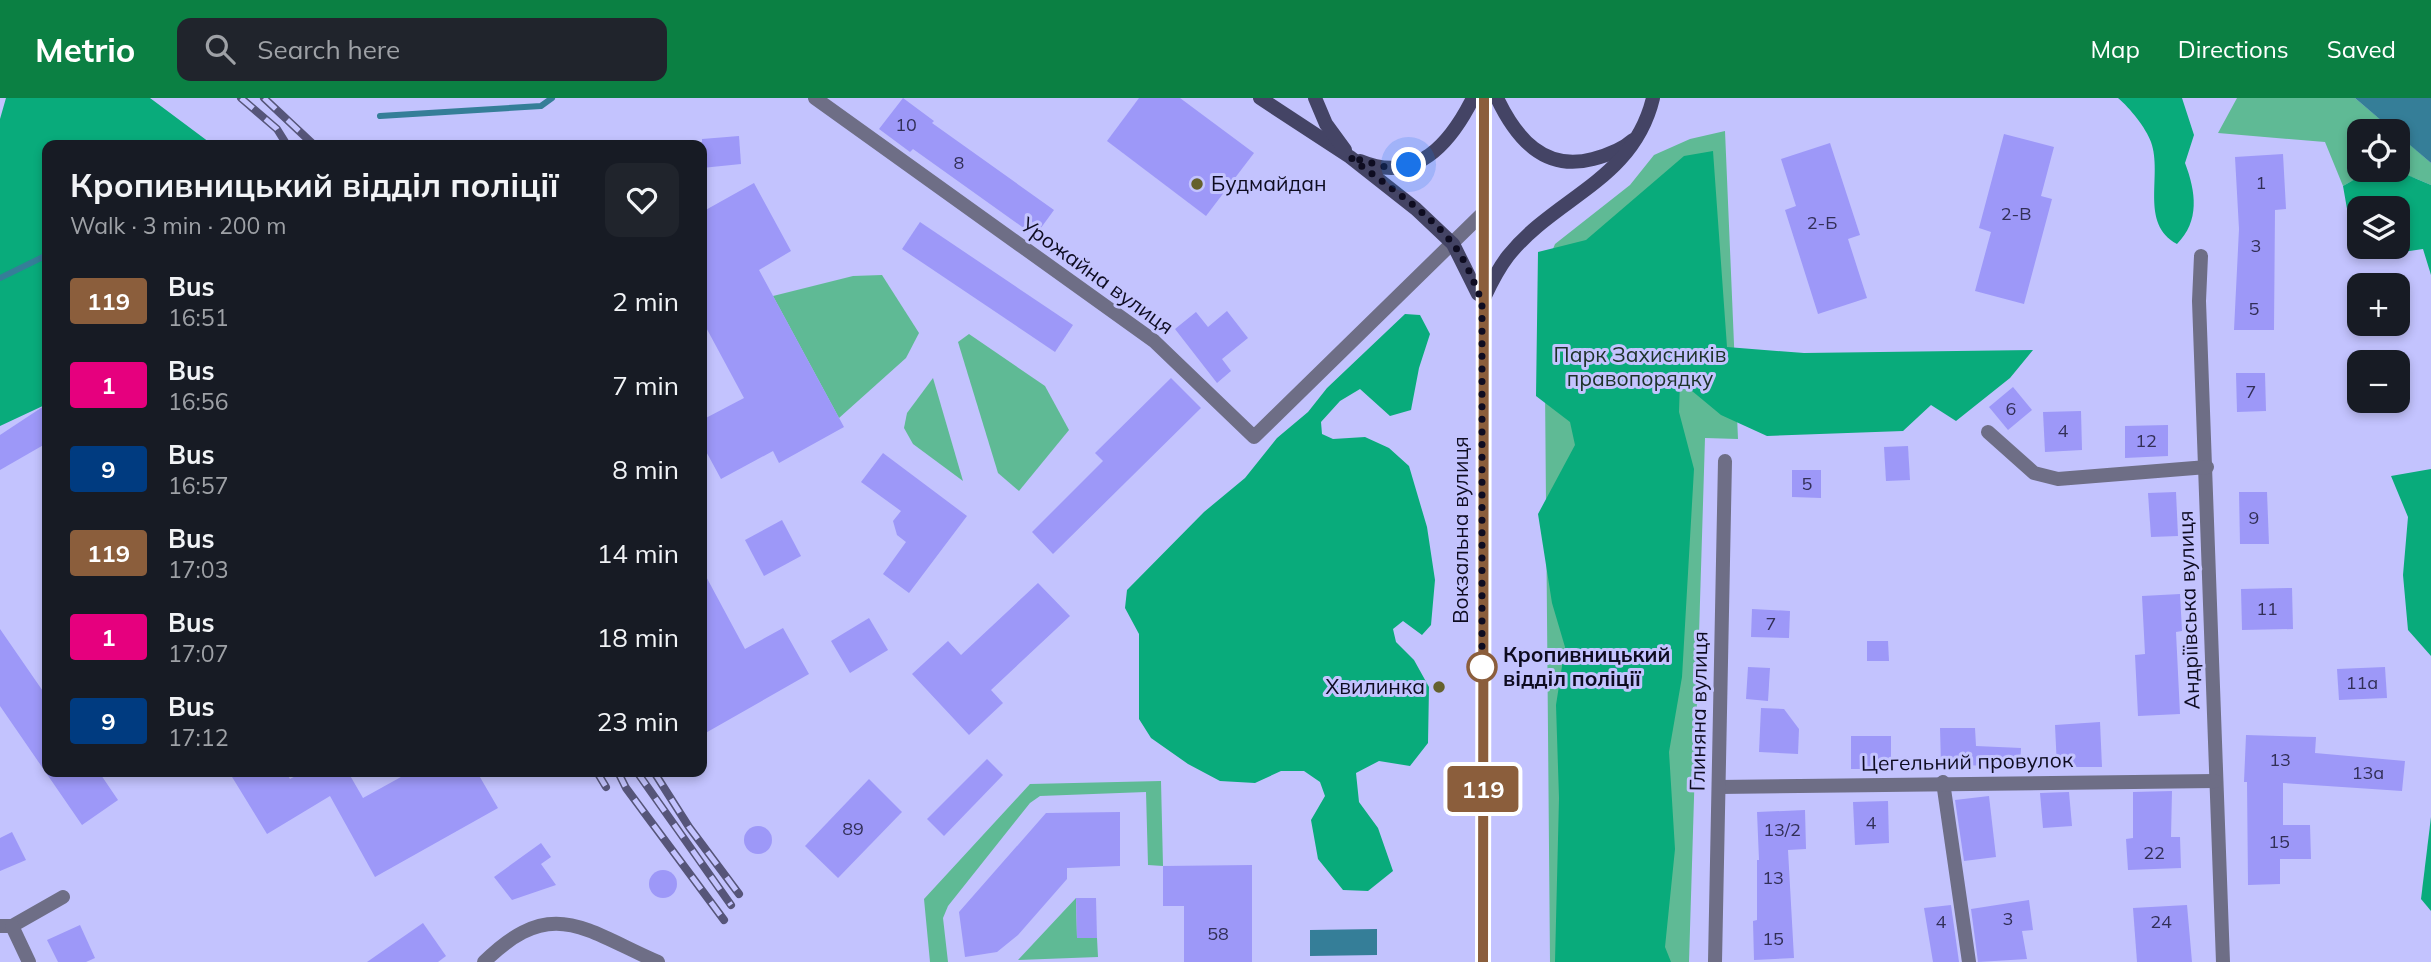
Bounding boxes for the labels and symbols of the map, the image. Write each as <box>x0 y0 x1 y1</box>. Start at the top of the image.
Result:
house number: 10 <box>895 113 917 136</box>
your location <box>1391 147 1426 182</box>
house number: 8 <box>954 151 964 174</box>
place label: Будмайдан <box>1211 170 1327 196</box>
house number: 1 <box>2256 171 2266 194</box>
marker: Будмайдан <box>1189 176 1205 192</box>
house number: 2-В <box>2001 202 2031 225</box>
street label: Урожайна вулиця <box>1015 210 1179 339</box>
house number: 2-Б <box>1807 211 1837 234</box>
house number: 3 <box>2251 234 2261 257</box>
house number: 5 <box>2249 297 2260 320</box>
park label: Парк Захисників правопорядку <box>1554 341 1726 391</box>
house number: 7 <box>2246 380 2256 403</box>
house number: 6 <box>2006 397 2016 420</box>
house number: 4 <box>2058 419 2069 442</box>
house number: 12 <box>2135 429 2157 452</box>
street label: Вокзальна вулиця <box>1447 436 1473 624</box>
house number: 5 <box>1802 472 1813 495</box>
house number: 9 <box>2249 506 2259 529</box>
street label: Андріївська вулиця <box>2172 510 2204 710</box>
house number: 11 <box>2256 597 2278 620</box>
house number: 7 <box>1766 612 1776 635</box>
street label: Глиняна вулиця <box>1684 631 1712 791</box>
place label: Кропивницький відділ поліції <box>1503 641 1670 691</box>
marker: Кропивницький відділ поліції <box>1467 652 1497 682</box>
house number: 11а <box>2346 671 2378 694</box>
place label: Хвилинка <box>1326 673 1425 699</box>
marker: Хвилинка <box>1431 679 1447 695</box>
street label: Цегельний провулок <box>1861 746 2074 776</box>
house number: 13 <box>2269 748 2291 771</box>
house number: 13а <box>2352 761 2384 784</box>
line badge: 119 <box>1443 766 1523 812</box>
house number: 4 <box>1866 811 1877 834</box>
house number: 89 <box>842 817 864 840</box>
house number: 13/2 <box>1763 818 1801 841</box>
house number: 15 <box>2268 830 2290 853</box>
house number: 22 <box>2143 841 2165 864</box>
house number: 13 <box>1762 866 1784 889</box>
house number: 3 <box>2003 907 2013 930</box>
house number: 4 <box>1936 910 1947 933</box>
house number: 24 <box>2150 910 2172 933</box>
house number: 58 <box>1207 922 1229 945</box>
house number: 15 <box>1762 927 1784 950</box>

